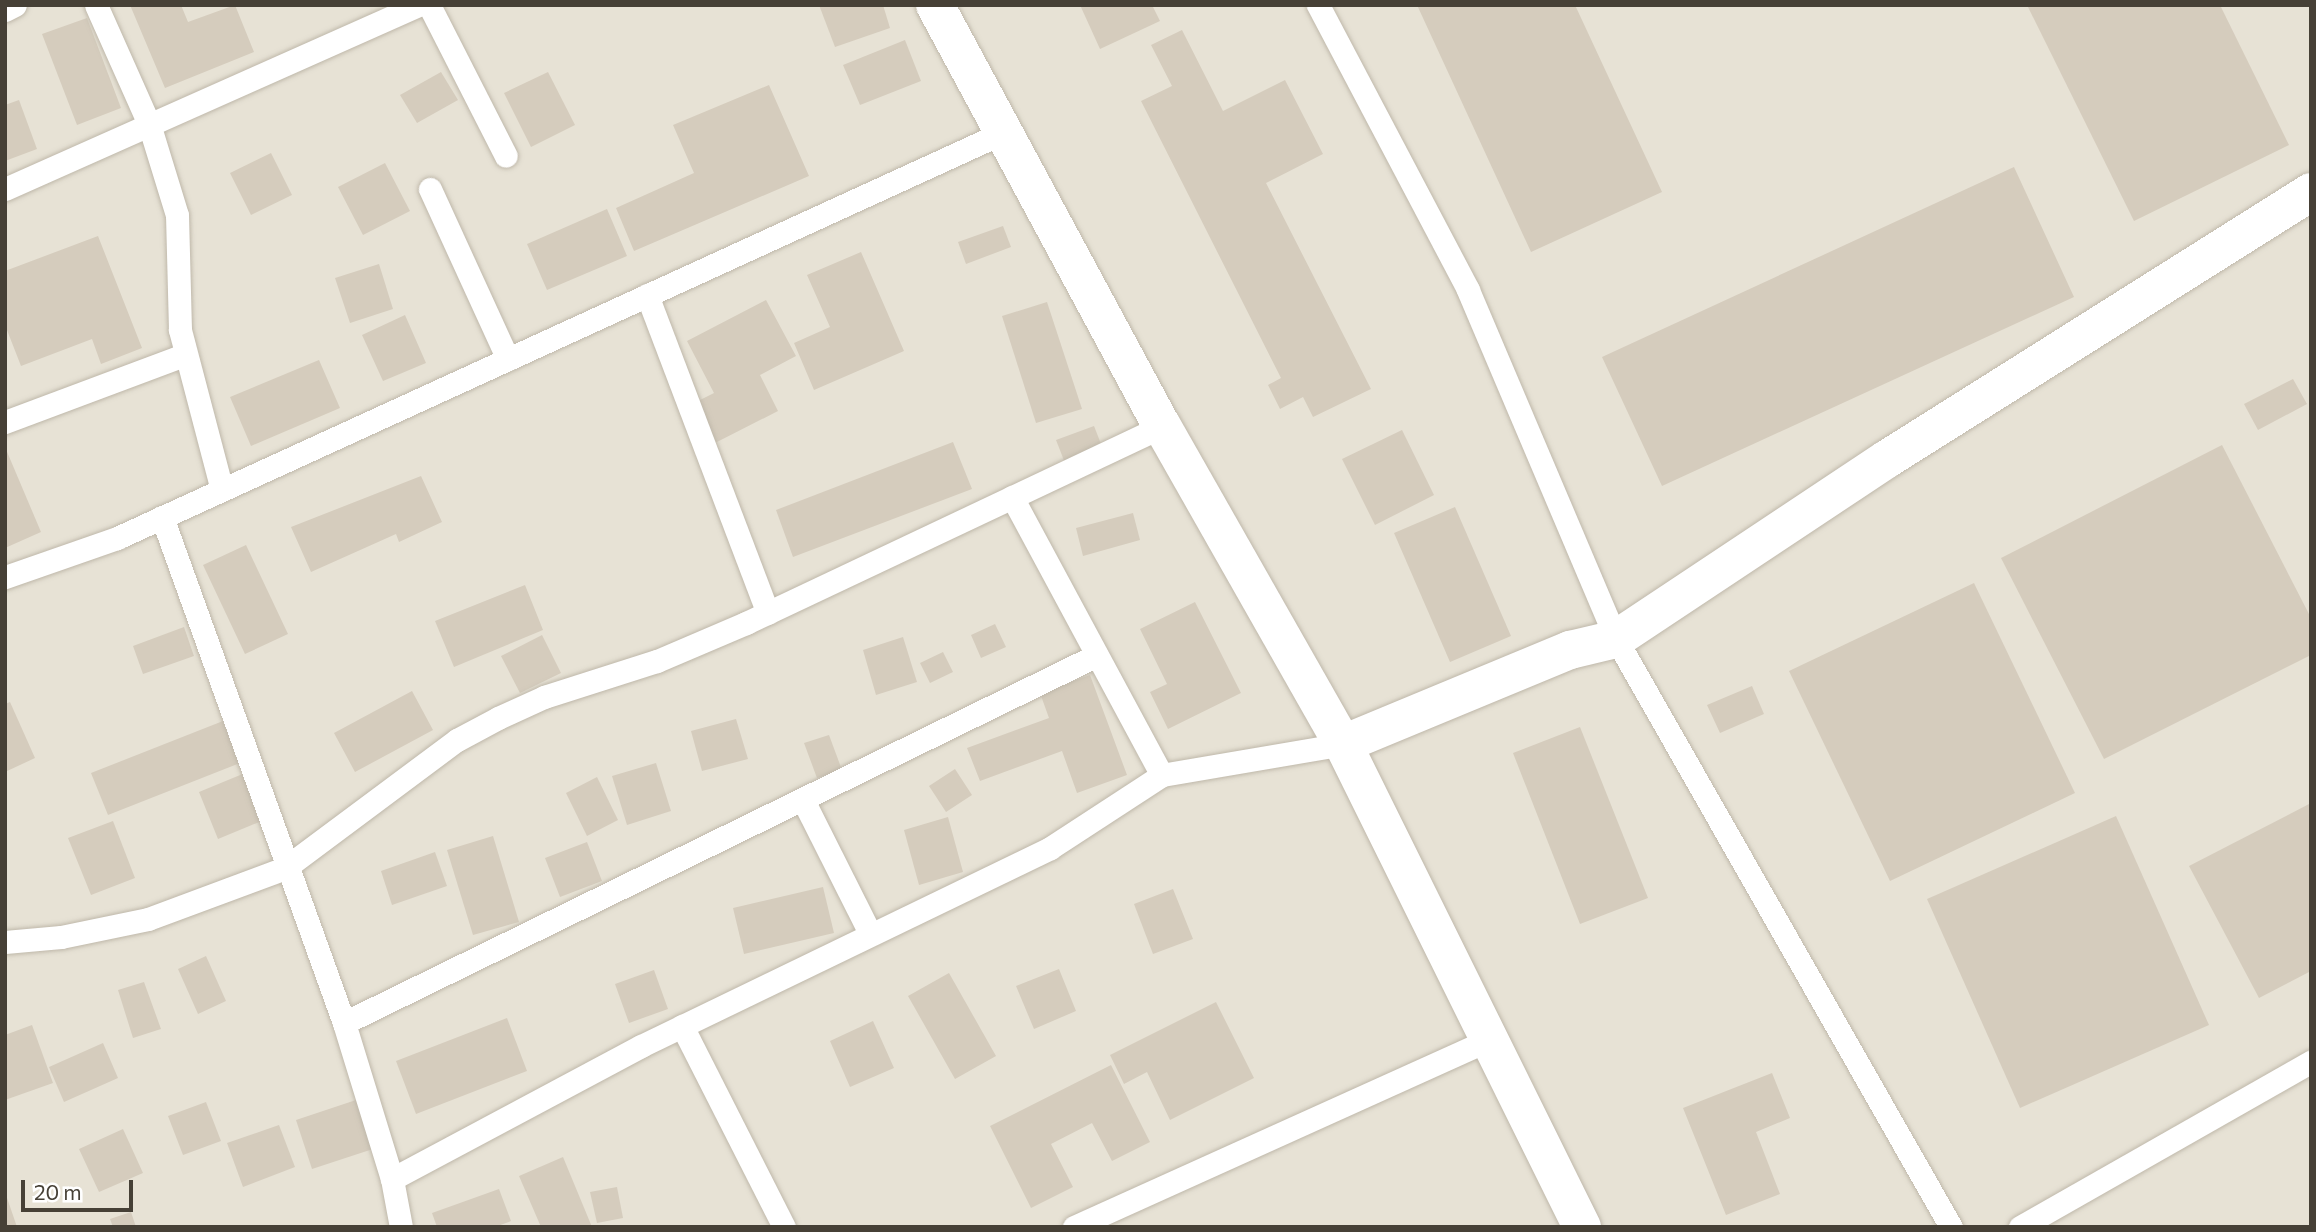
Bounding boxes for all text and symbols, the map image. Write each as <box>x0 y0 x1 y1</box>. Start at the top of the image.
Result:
scale bar <box>24 1166 136 1210</box>
text: 20 m <box>34 1179 82 1204</box>

